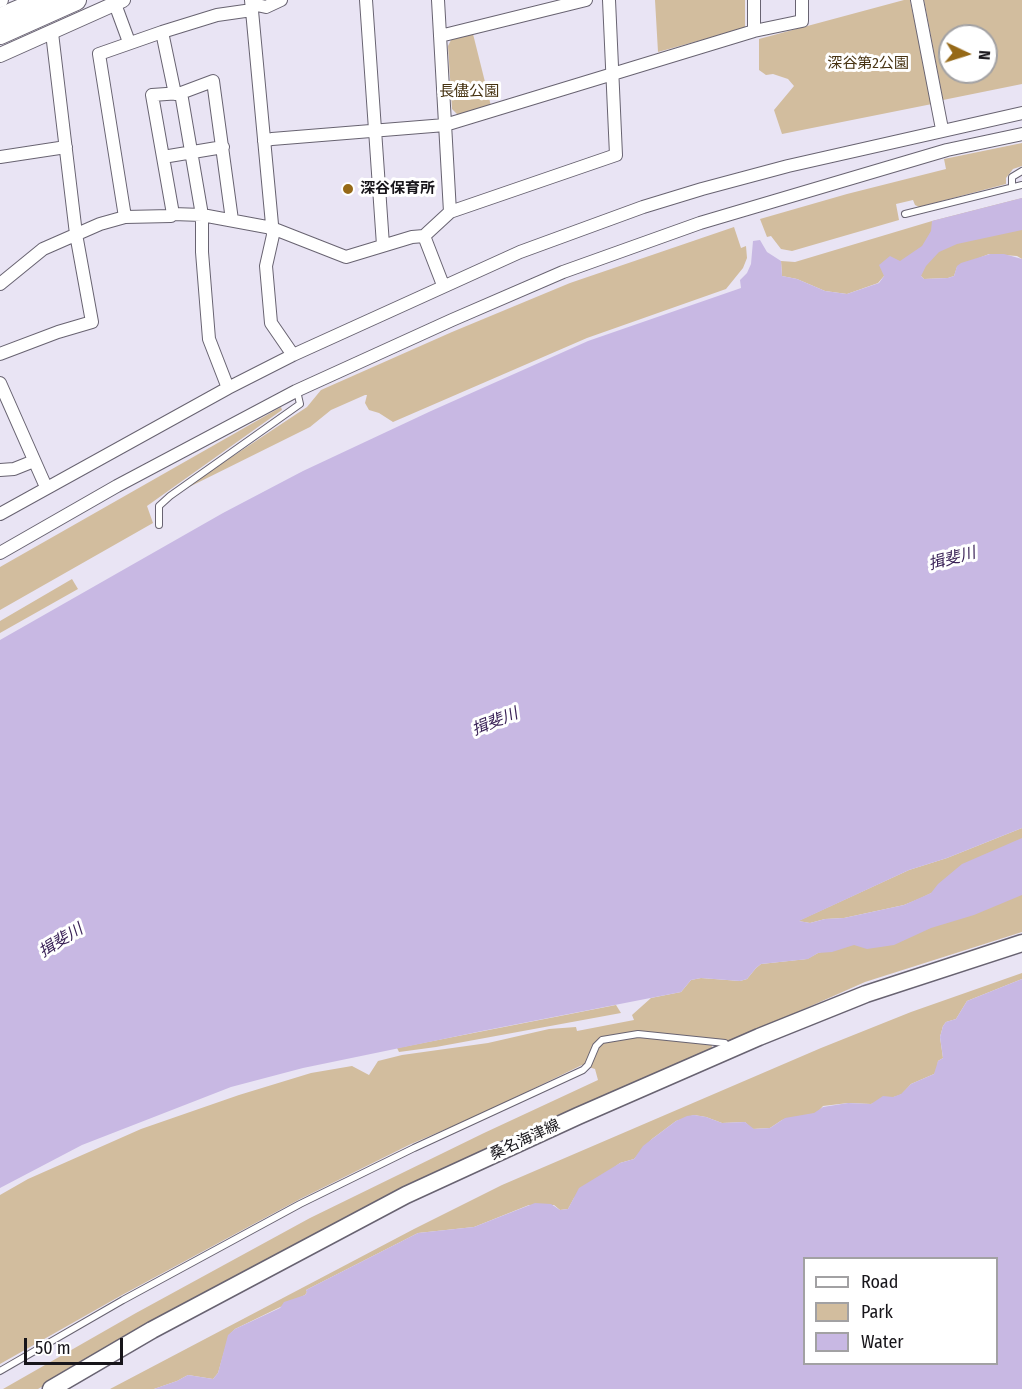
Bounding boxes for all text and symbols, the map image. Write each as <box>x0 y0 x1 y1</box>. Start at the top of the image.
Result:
north arrow <box>938 24 998 84</box>
text: N <box>975 50 994 61</box>
park label: 深谷第2公園 <box>827 55 909 73</box>
park label: 長儘公園 <box>439 83 499 101</box>
place label: 深谷保育所 <box>360 180 435 198</box>
marker: 深谷保育所 <box>341 182 355 196</box>
water label: 揖斐川 <box>926 544 978 574</box>
water label: 揖斐川 <box>469 704 521 740</box>
water label: 揖斐川 <box>36 920 86 962</box>
street label: 桑名海津線 <box>487 1116 563 1164</box>
legend <box>803 1257 998 1365</box>
text: Road <box>861 1271 898 1293</box>
text: Park <box>861 1301 893 1323</box>
scale bar <box>27 1326 126 1364</box>
text: Water <box>861 1331 904 1353</box>
text: 50 m <box>35 1337 71 1359</box>

